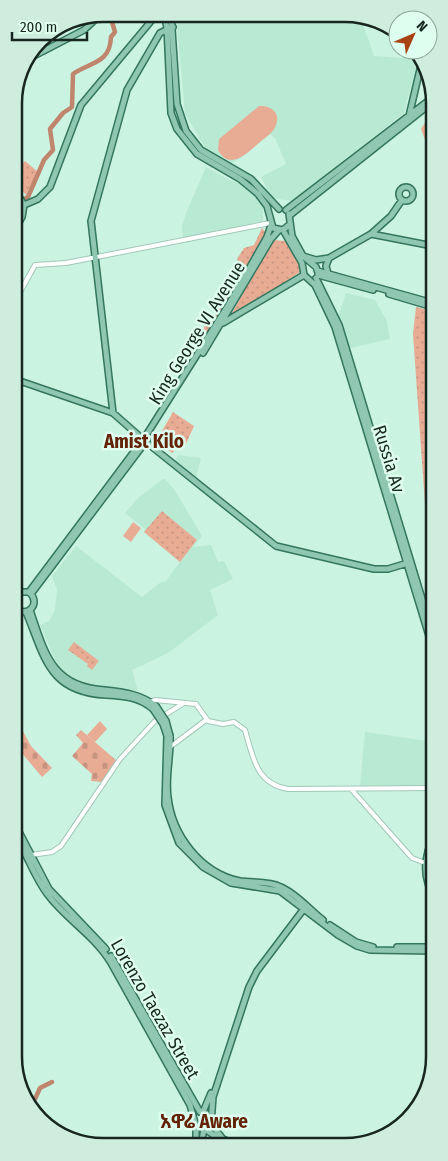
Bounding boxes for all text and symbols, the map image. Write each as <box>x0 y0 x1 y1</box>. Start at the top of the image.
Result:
scale bar <box>12 10 88 42</box>
north arrow <box>388 10 438 60</box>
text: N <box>413 17 431 35</box>
text: 200 m <box>20 18 57 36</box>
street label: King George VI Avenue <box>144 257 250 409</box>
street label: Russia Av <box>368 423 410 495</box>
district label: Amist Kilo <box>103 430 184 453</box>
street label: Lorenzo Taezaz Street <box>106 935 204 1083</box>
district label: አዋሬ Aware <box>160 1110 248 1133</box>

